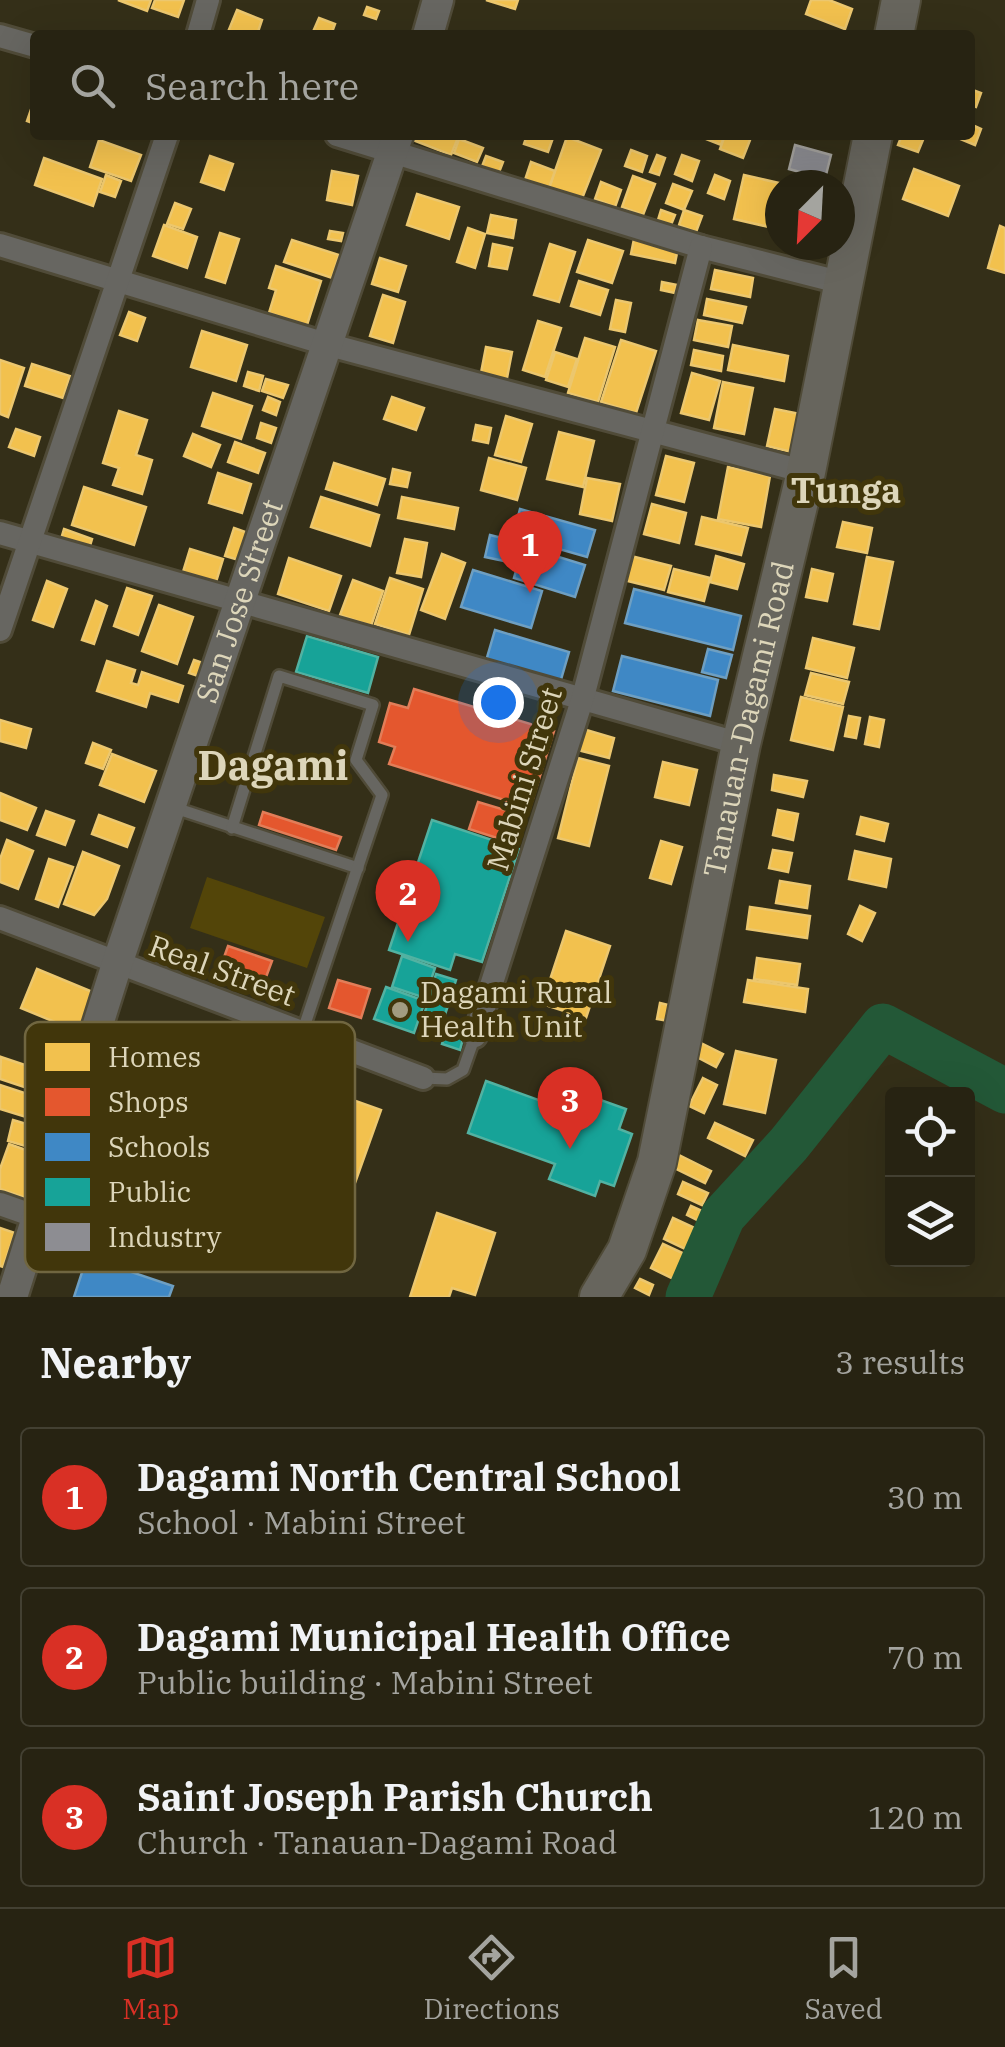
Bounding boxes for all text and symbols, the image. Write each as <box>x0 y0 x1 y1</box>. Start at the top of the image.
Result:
search box <box>30 30 975 140</box>
icon: search <box>65 58 120 113</box>
text: Search here <box>145 61 359 110</box>
north arrow <box>765 170 855 260</box>
district label: Tunga <box>791 467 901 513</box>
street label: San Jose Street <box>186 494 291 708</box>
pin: 1 <box>498 510 562 593</box>
street label: Tanauan-Dagami Road <box>694 557 802 880</box>
your location <box>473 677 524 728</box>
street label: Mabini Street <box>477 682 570 875</box>
district label: Dagami <box>198 739 348 791</box>
pin: 2 <box>376 860 440 942</box>
street label: Real Street <box>144 925 301 1014</box>
place label: Dagami Rural Health Unit <box>420 972 612 1045</box>
marker: Dagami Rural Health Unit <box>389 999 411 1021</box>
legend <box>25 1022 355 1272</box>
text: Homes <box>108 1038 201 1075</box>
pin: 3 <box>538 1066 602 1149</box>
text: Shops <box>108 1083 189 1120</box>
map controls <box>885 1087 975 1267</box>
button: locate <box>885 1087 975 1177</box>
text: Schools <box>108 1128 210 1165</box>
text: Public <box>108 1173 191 1210</box>
button: layers <box>885 1177 975 1267</box>
text: Industry <box>108 1218 222 1255</box>
text: Nearby <box>40 1335 191 1390</box>
text: 3 results <box>835 1341 965 1383</box>
text: Dagami North Central School <box>137 1452 681 1501</box>
text: 1 <box>65 1476 84 1518</box>
text: 30 m <box>887 1476 963 1518</box>
text: School · Mabini Street <box>137 1501 466 1543</box>
text: Dagami Municipal Health Office <box>137 1612 731 1661</box>
text: 2 <box>65 1636 84 1678</box>
text: 70 m <box>887 1636 963 1678</box>
text: Public building · Mabini Street <box>137 1661 593 1703</box>
text: Saint Joseph Parish Church <box>137 1772 653 1821</box>
text: 3 <box>65 1796 84 1838</box>
text: 120 m <box>867 1796 963 1838</box>
text: Church · Tanauan-Dagami Road <box>137 1821 618 1863</box>
tab: Map <box>122 1930 179 2027</box>
tab: Directions <box>423 1930 560 2027</box>
tab: Saved <box>804 1930 883 2027</box>

